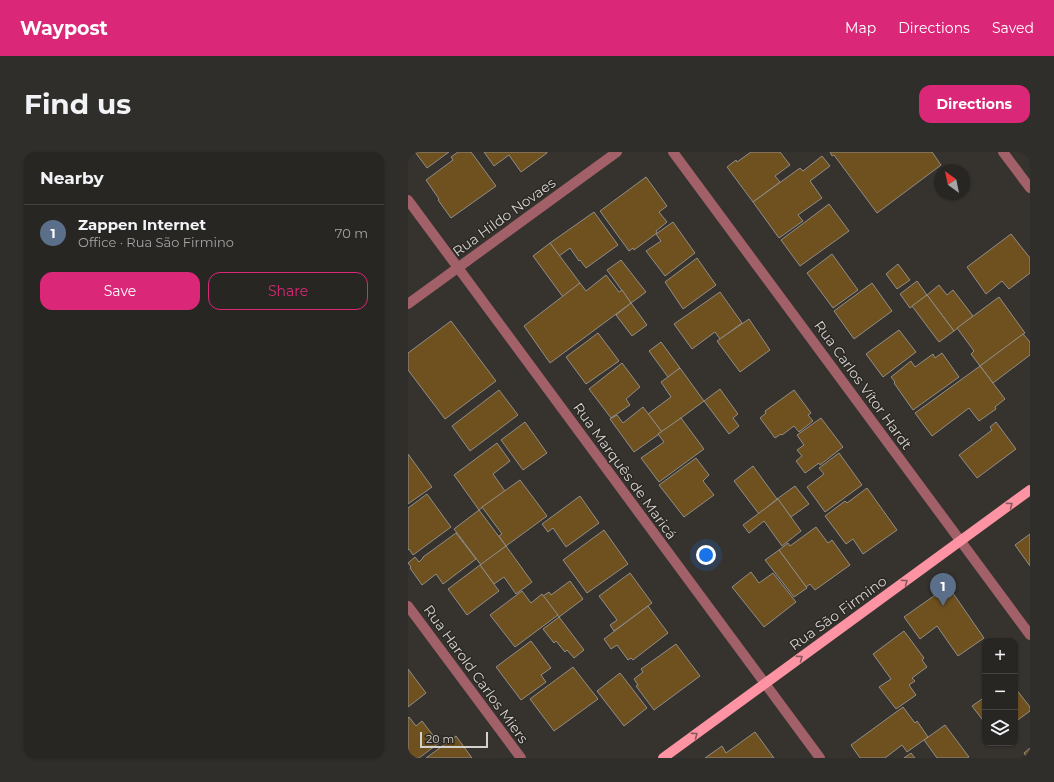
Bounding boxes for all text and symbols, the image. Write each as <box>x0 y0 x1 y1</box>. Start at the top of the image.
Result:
text: Waypost <box>20 17 108 40</box>
text: Map <box>845 19 876 37</box>
text: Directions <box>898 19 970 37</box>
text: Saved <box>992 19 1034 37</box>
button: Directions <box>919 85 1030 123</box>
text: Find us <box>24 87 131 121</box>
north arrow <box>934 164 970 200</box>
text: Nearby <box>40 168 104 188</box>
street label: Rua Hildo Novaes <box>449 173 559 260</box>
text: Zappen Internet <box>78 215 206 234</box>
text: 1 <box>50 225 56 241</box>
text: 70 m <box>335 225 368 241</box>
text: Office · Rua São Firmino <box>78 234 234 250</box>
button: Save <box>40 272 200 310</box>
button: Share <box>208 272 368 310</box>
street label: Rua Carlos Vítor Hardt <box>810 317 916 453</box>
street label: Rua Marquês de Maricá <box>569 399 681 543</box>
one-way arrow <box>1005 503 1012 510</box>
your location <box>696 545 716 565</box>
street label: Rua São Firmino <box>786 572 890 654</box>
pin: 1 <box>930 573 956 606</box>
one-way arrow <box>900 580 907 587</box>
street label: Rua Harold Carlos Miers <box>420 601 532 747</box>
map controls <box>982 638 1018 746</box>
button: + <box>982 638 1018 674</box>
one-way arrow <box>795 656 802 663</box>
button: − <box>982 674 1018 710</box>
button: layers <box>982 710 1018 746</box>
scale bar <box>420 730 488 749</box>
text: 20 m <box>426 732 454 746</box>
one-way arrow <box>690 733 697 740</box>

